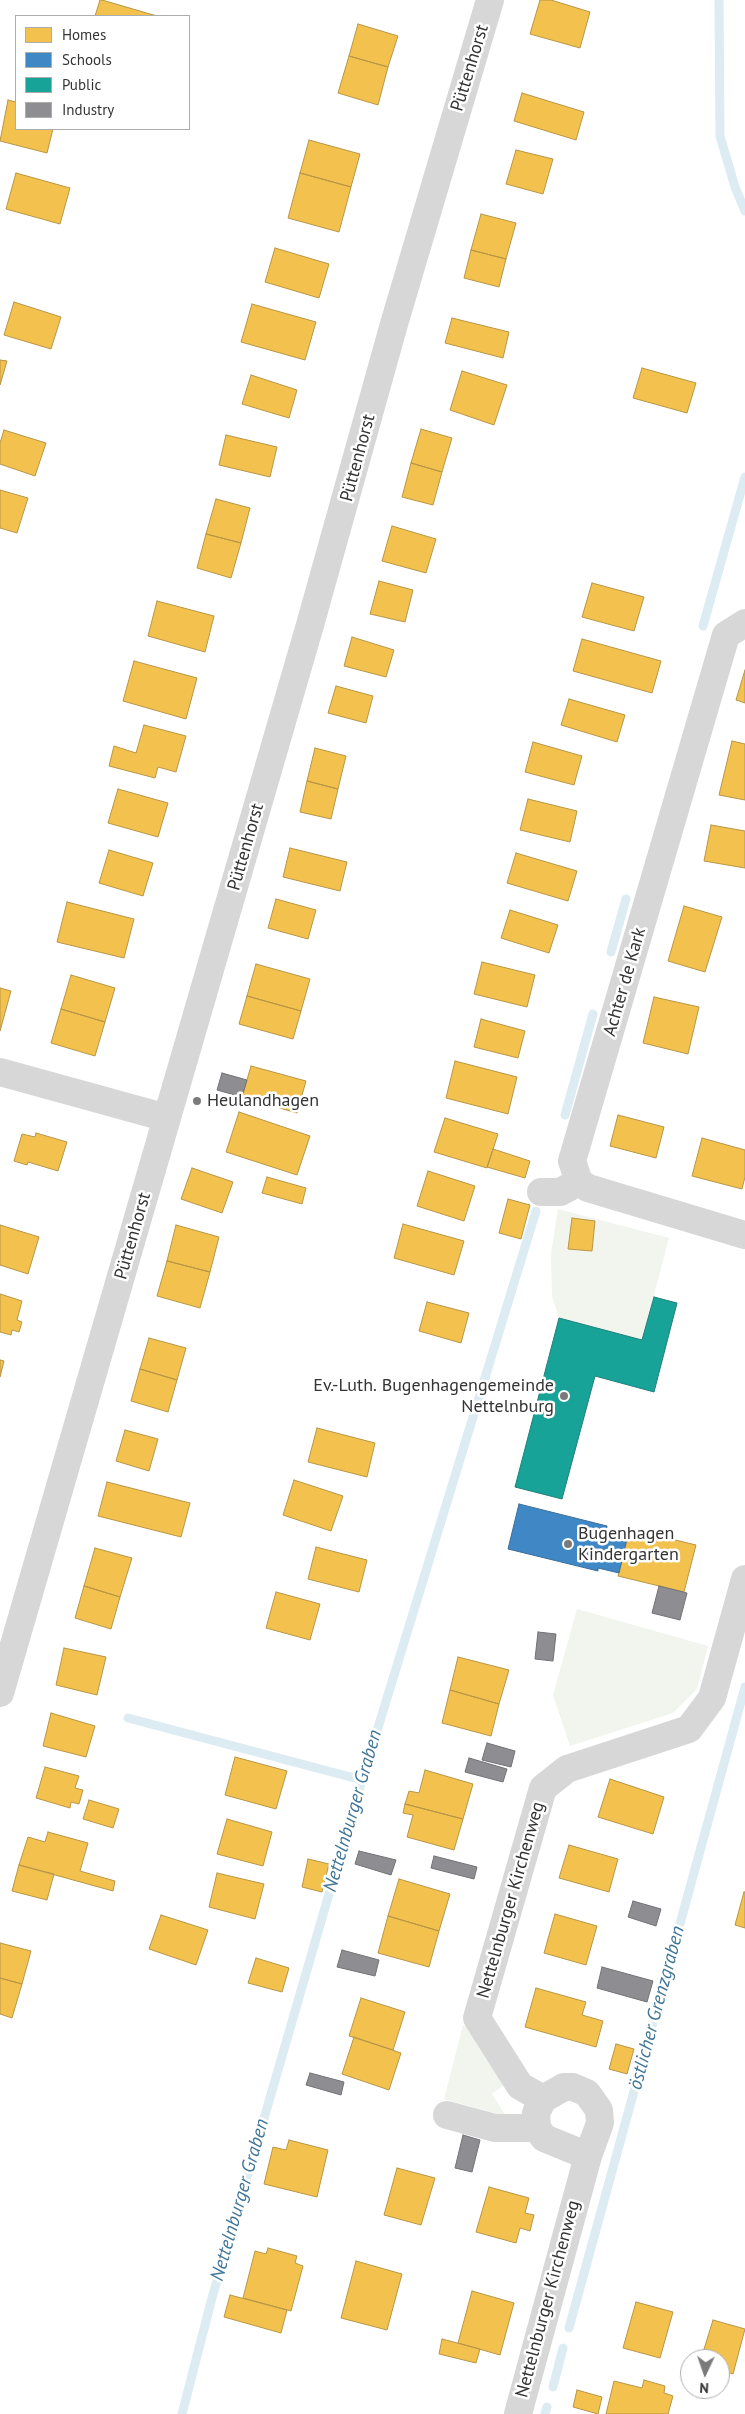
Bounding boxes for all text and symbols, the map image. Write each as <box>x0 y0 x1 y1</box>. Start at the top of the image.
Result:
legend <box>15 15 190 130</box>
street label: Püttenhorst <box>447 22 493 114</box>
text: Homes <box>62 25 106 44</box>
text: Schools <box>62 50 112 69</box>
text: Public <box>62 75 101 94</box>
text: Industry <box>62 100 114 119</box>
street label: Püttenhorst <box>336 412 380 504</box>
street label: Püttenhorst <box>223 801 269 893</box>
street label: Achter de Kark <box>599 925 651 1039</box>
place label: Heulandhagen <box>207 1090 319 1112</box>
marker: Heulandhagen <box>191 1095 203 1107</box>
street label: Püttenhorst <box>110 1190 156 1282</box>
place label: Ev.-Luth. Bugenhagengemeinde Nettelnburg <box>313 1375 554 1418</box>
marker: Ev.-Luth. Bugenhagengemeinde Nettelnburg <box>558 1390 570 1402</box>
place label: Bugenhagen Kindergarten <box>578 1523 679 1566</box>
marker: Bugenhagen Kindergarten <box>562 1538 574 1550</box>
water label: Nettelnburger Graben <box>319 1727 387 1895</box>
street label: Nettelnburger Kirchenweg <box>473 1799 549 2001</box>
water label: östlicher Grenzgraben <box>624 1924 690 2092</box>
water label: Nettelnburger Graben <box>206 2116 274 2284</box>
street label: Nettelnburger Kirchenweg <box>511 2198 585 2400</box>
north arrow <box>680 2349 730 2399</box>
text: N <box>699 2379 709 2397</box>

